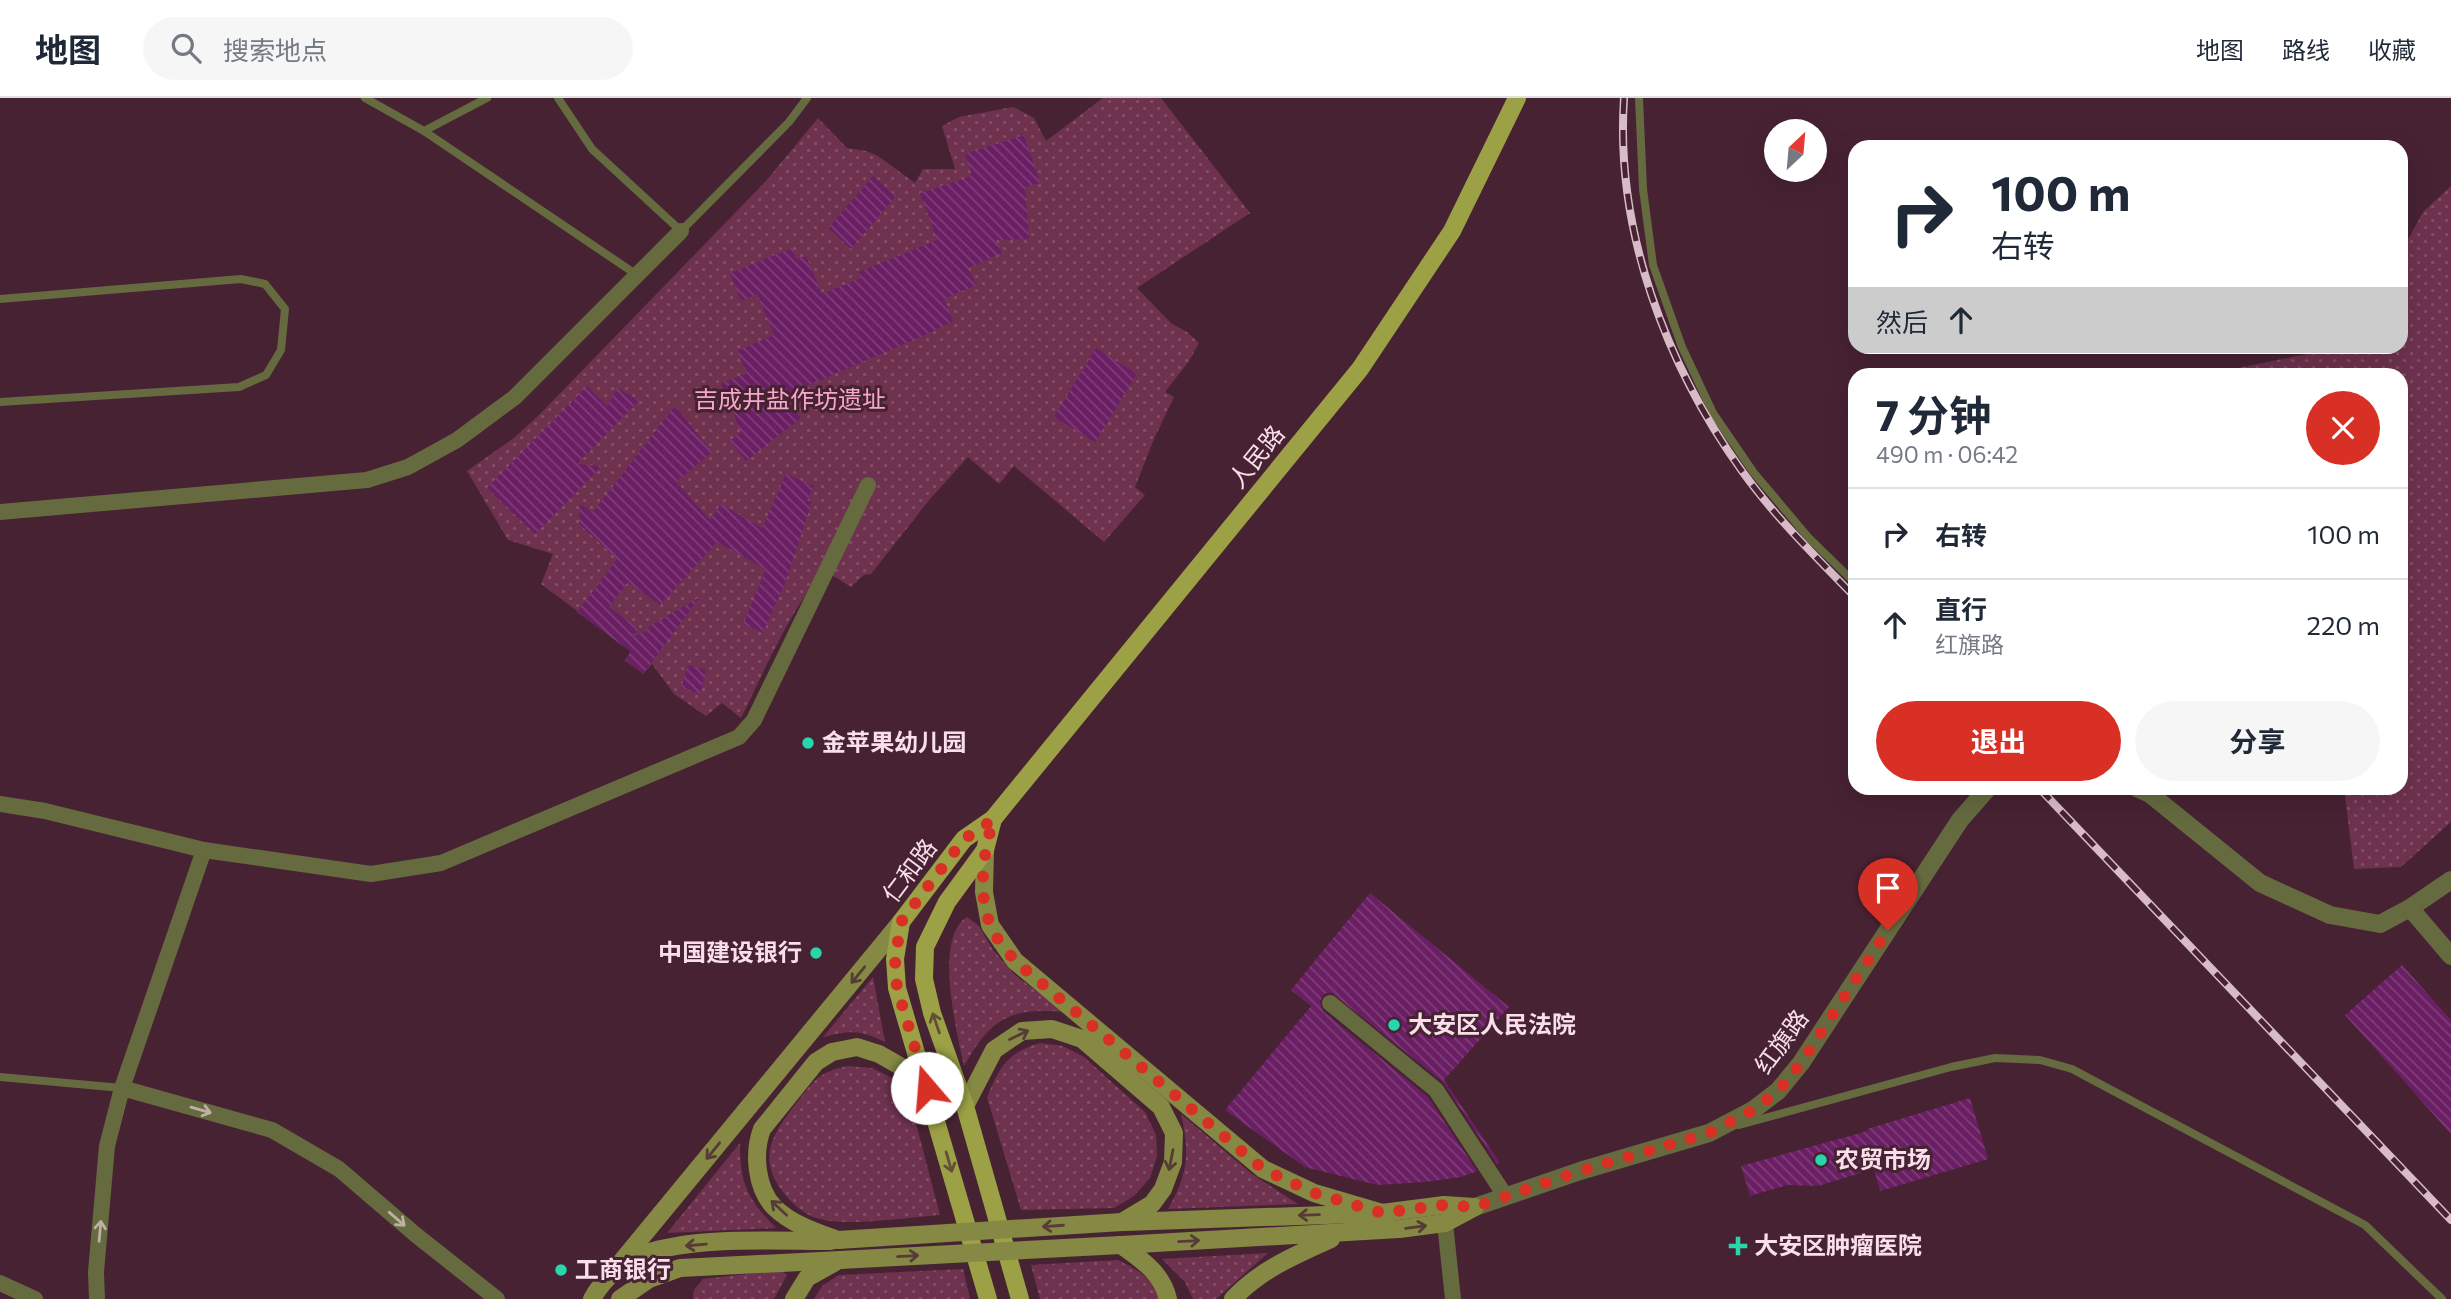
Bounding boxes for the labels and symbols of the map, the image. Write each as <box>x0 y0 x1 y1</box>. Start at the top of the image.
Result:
north arrow <box>1764 119 1827 182</box>
park label: 吉成井盐作坊遗址 <box>694 384 886 413</box>
street label: 人民路 <box>1222 419 1290 493</box>
place label: 金苹果幼儿园 <box>822 727 966 756</box>
marker: 金苹果幼儿园 <box>800 735 816 751</box>
street label: 仁和路 <box>876 833 942 908</box>
pin <box>1858 858 1918 930</box>
place label: 中国建设银行 <box>658 937 802 966</box>
marker: 中国建设银行 <box>808 945 824 961</box>
one-way arrow <box>850 965 866 983</box>
street label: 红旗路 <box>1748 1003 1814 1079</box>
place label: 大安区人民法院 <box>1408 1009 1576 1038</box>
one-way arrow <box>929 1012 942 1034</box>
marker: 大安区人民法院 <box>1386 1017 1402 1033</box>
one-way arrow <box>1008 1028 1029 1041</box>
position arrow <box>890 1051 964 1125</box>
one-way arrow <box>190 1104 212 1117</box>
one-way arrow <box>706 1141 721 1159</box>
place label: 农贸市场 <box>1835 1144 1931 1173</box>
one-way arrow <box>1164 1149 1177 1171</box>
one-way arrow <box>943 1150 956 1172</box>
marker: 农贸市场 <box>1813 1152 1829 1168</box>
one-way arrow <box>770 1200 788 1217</box>
one-way arrow <box>1298 1209 1321 1222</box>
one-way arrow <box>387 1211 405 1227</box>
one-way arrow <box>94 1220 107 1243</box>
one-way arrow <box>1042 1220 1065 1233</box>
one-way arrow <box>1404 1220 1427 1233</box>
place label: 大安区肿瘤医院 <box>1754 1230 1922 1259</box>
one-way arrow <box>1177 1235 1200 1248</box>
marker: 大安区肿瘤医院 <box>1728 1236 1748 1256</box>
one-way arrow <box>685 1239 708 1252</box>
one-way arrow <box>896 1250 919 1263</box>
place label: 工商银行 <box>575 1254 671 1283</box>
marker: 工商银行 <box>553 1262 569 1278</box>

